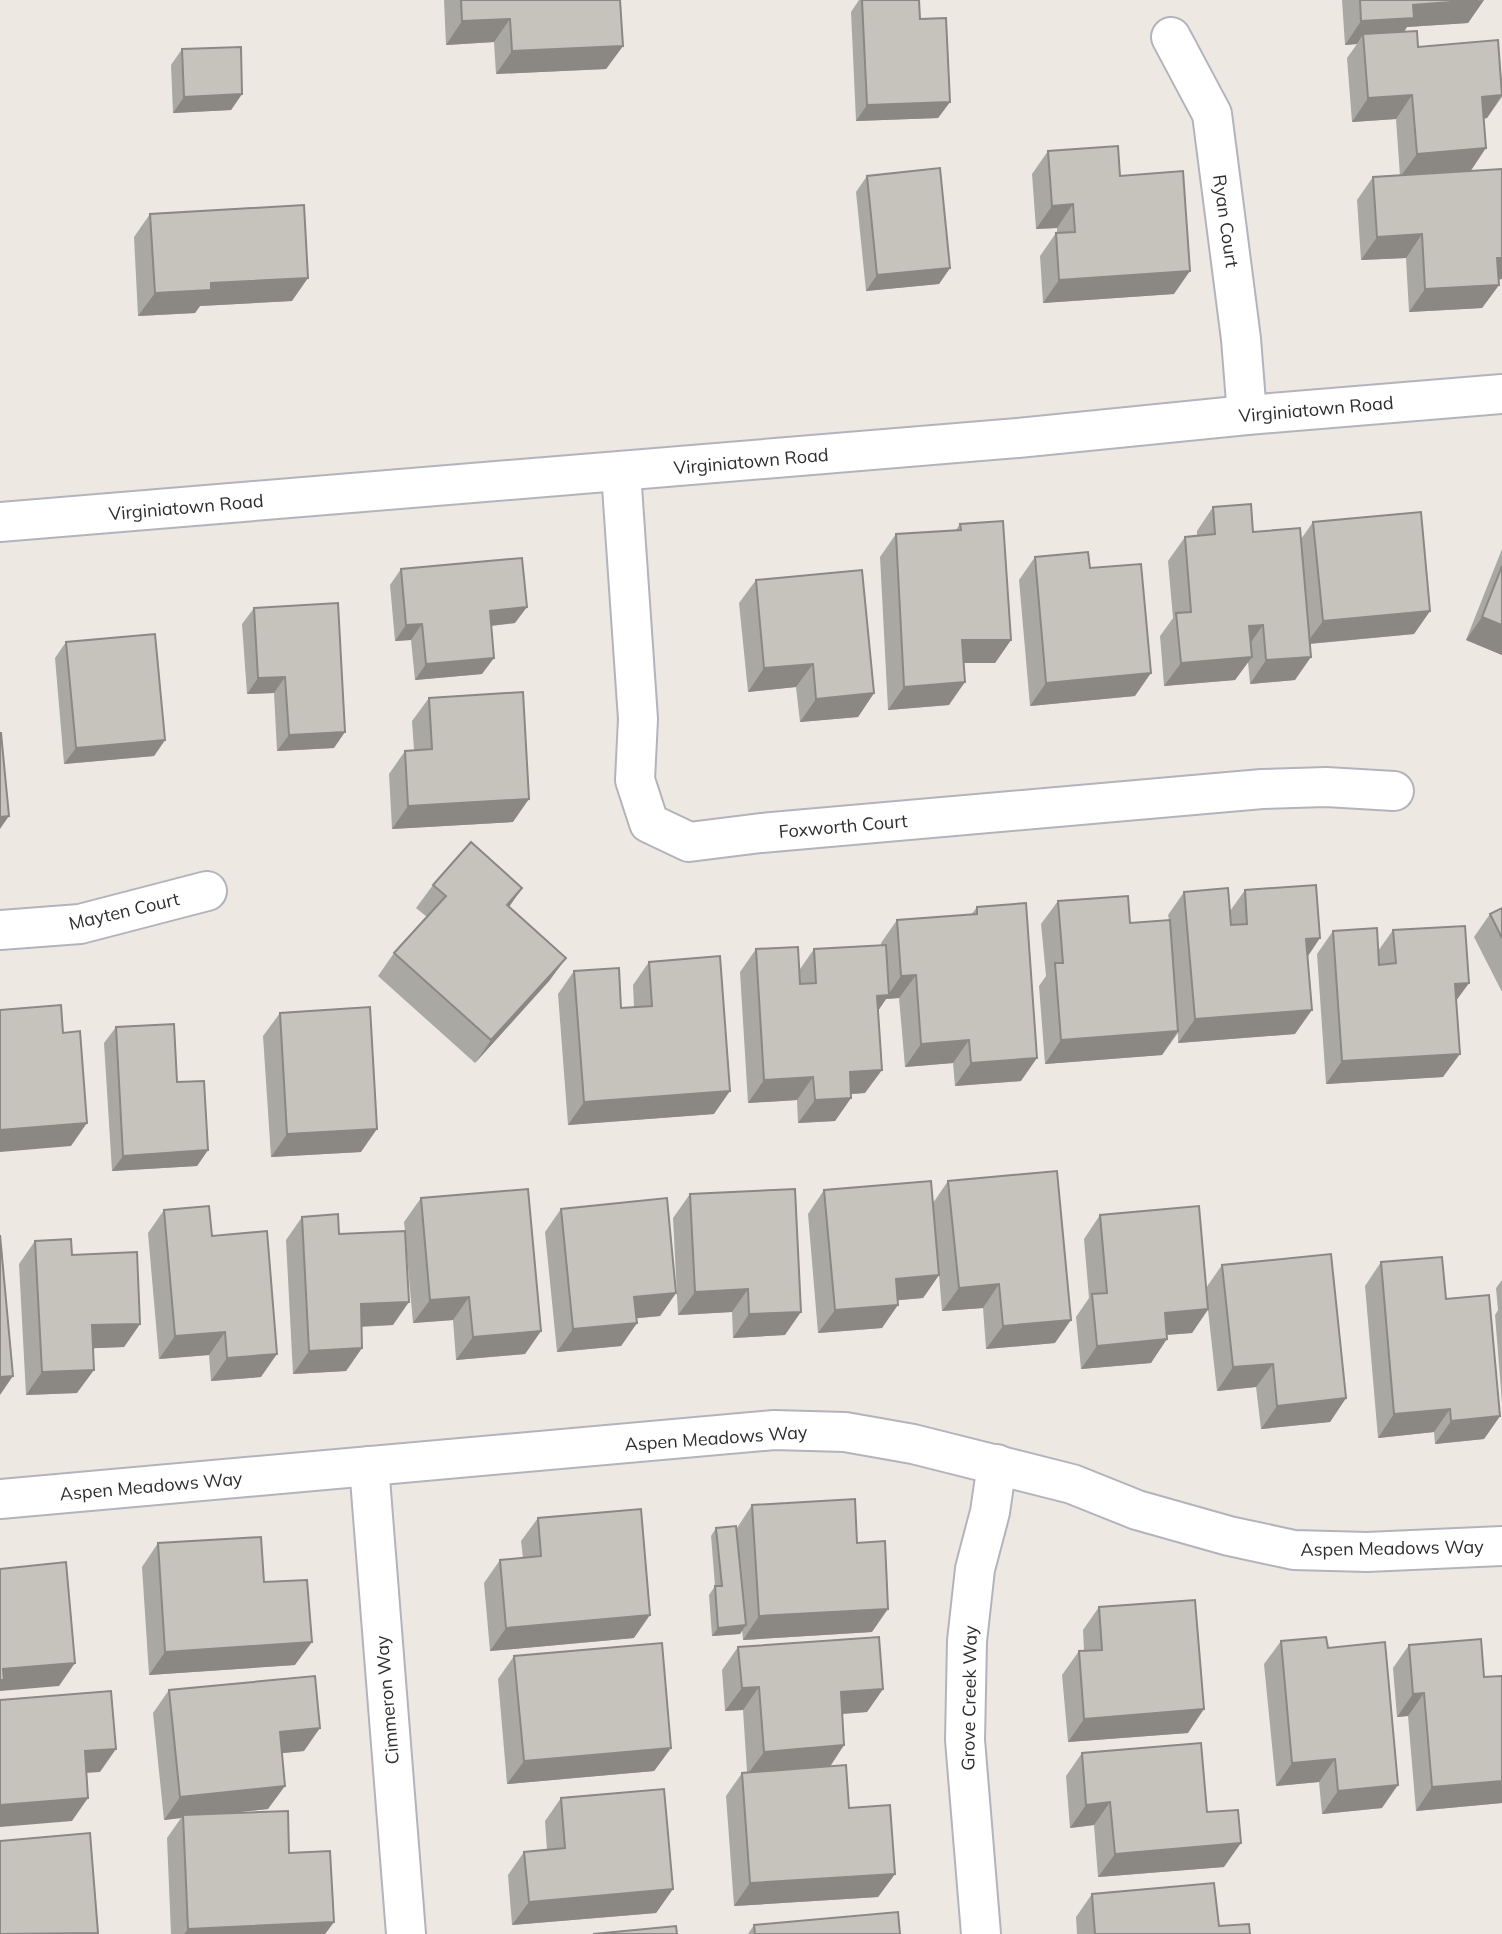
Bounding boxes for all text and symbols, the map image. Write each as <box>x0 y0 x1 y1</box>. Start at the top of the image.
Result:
street label: Ryan Court <box>1208 173 1244 269</box>
street label: Virginiatown Road <box>1238 391 1394 427</box>
street label: Virginiatown Road <box>673 443 829 479</box>
street label: Virginiatown Road <box>108 489 264 525</box>
street label: Foxworth Court <box>778 809 908 843</box>
street label: Mayten Court <box>66 887 182 935</box>
street label: Aspen Meadows Way <box>624 1420 809 1456</box>
street label: Aspen Meadows Way <box>59 1467 244 1505</box>
street label: Aspen Meadows Way <box>1300 1535 1484 1561</box>
street label: Grove Creek Way <box>956 1625 982 1771</box>
street label: Cimmeron Way <box>370 1634 404 1765</box>

